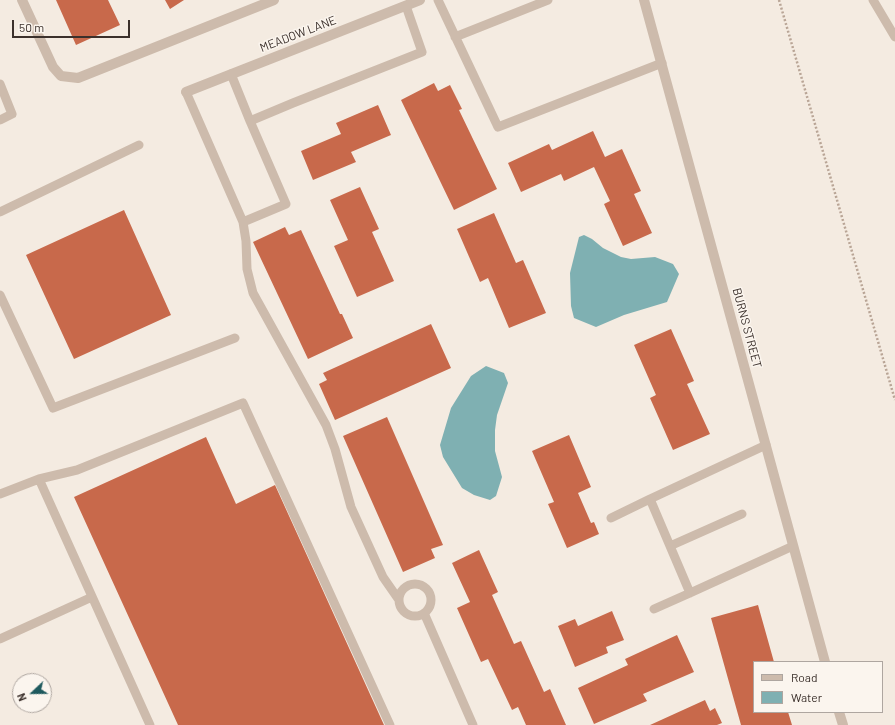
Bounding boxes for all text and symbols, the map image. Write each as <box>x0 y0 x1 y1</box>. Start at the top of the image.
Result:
scale bar <box>14 12 132 38</box>
street label: MEADOW LANE <box>258 13 338 55</box>
text: 50 m <box>19 20 44 34</box>
street label: BURNS STREET <box>729 286 765 370</box>
legend <box>753 661 883 713</box>
text: Road <box>791 670 818 684</box>
north arrow <box>12 673 52 713</box>
text: Water <box>791 690 822 704</box>
text: N <box>14 691 29 703</box>

